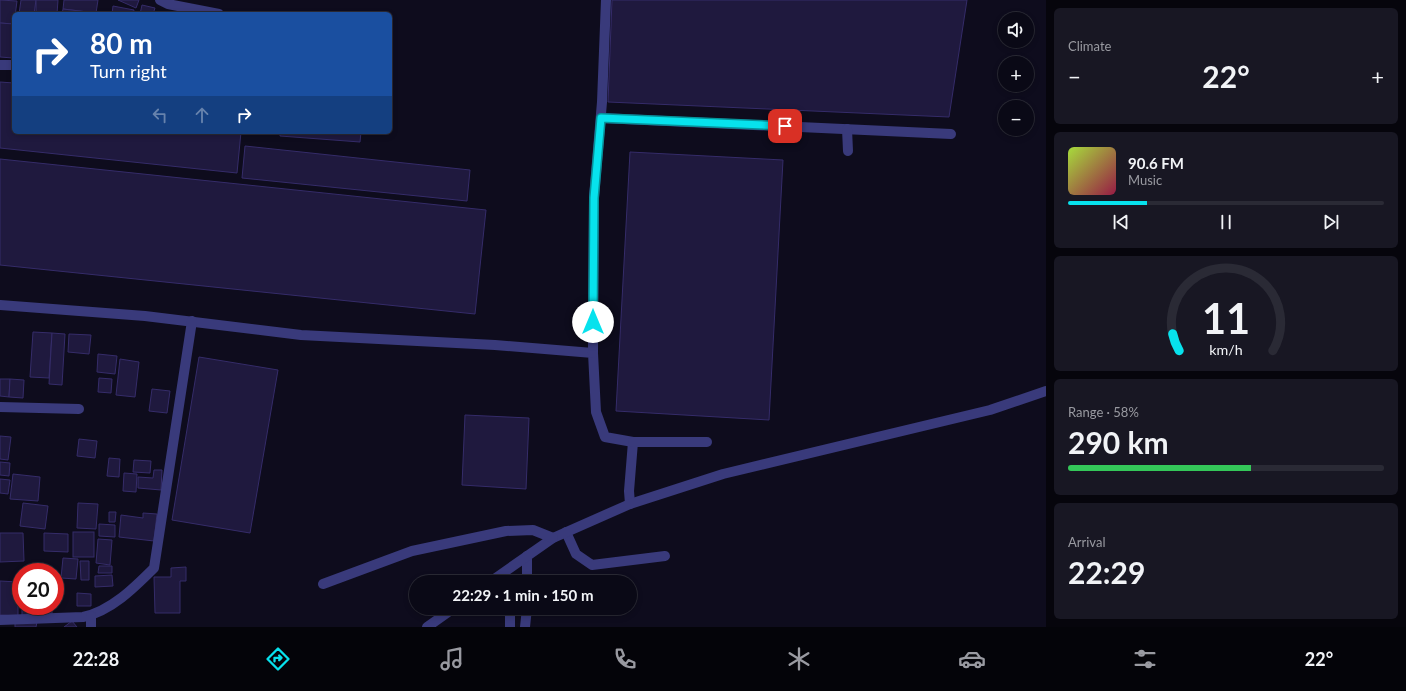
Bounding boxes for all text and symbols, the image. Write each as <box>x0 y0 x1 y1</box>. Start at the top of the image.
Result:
map controls <box>998 12 1034 136</box>
button: sound <box>998 12 1034 48</box>
text: 80 m <box>90 26 153 60</box>
icon: right <box>24 28 76 80</box>
text: Climate <box>1068 38 1111 54</box>
button: + <box>998 56 1034 92</box>
text: 22° <box>1202 58 1250 94</box>
text: Turn right <box>90 60 167 82</box>
text: − <box>1068 63 1081 90</box>
text: + <box>1371 63 1384 90</box>
button: − <box>998 100 1034 136</box>
icon: left <box>149 104 171 126</box>
icon: ahead <box>191 104 213 126</box>
icon: right <box>233 104 255 126</box>
pin <box>768 109 802 143</box>
icon: arrive <box>774 115 796 137</box>
text: 90.6 FM <box>1128 154 1184 172</box>
text: Music <box>1128 172 1162 188</box>
icon: previous <box>1110 211 1132 233</box>
icon: pause <box>1215 211 1237 233</box>
icon: next <box>1320 211 1342 233</box>
text: 11 <box>1202 293 1250 343</box>
position arrow <box>572 301 614 343</box>
text: km/h <box>1209 341 1243 358</box>
text: Range · 58% <box>1068 404 1139 420</box>
text: 290 km <box>1068 424 1169 460</box>
text: Arrival <box>1068 534 1105 550</box>
text: 22:29 <box>1068 554 1145 590</box>
speed limit sign: 20 <box>12 563 64 615</box>
text: 22:29 · 1 min · 150 m <box>453 586 593 604</box>
icon: directions <box>264 645 292 673</box>
icon: music <box>438 645 466 673</box>
icon: phone <box>611 645 639 673</box>
icon: climate <box>785 645 813 673</box>
icon: car <box>958 645 986 673</box>
icon: filters <box>1131 645 1159 673</box>
text: 22:28 <box>73 648 119 670</box>
text: 22° <box>1305 648 1333 670</box>

